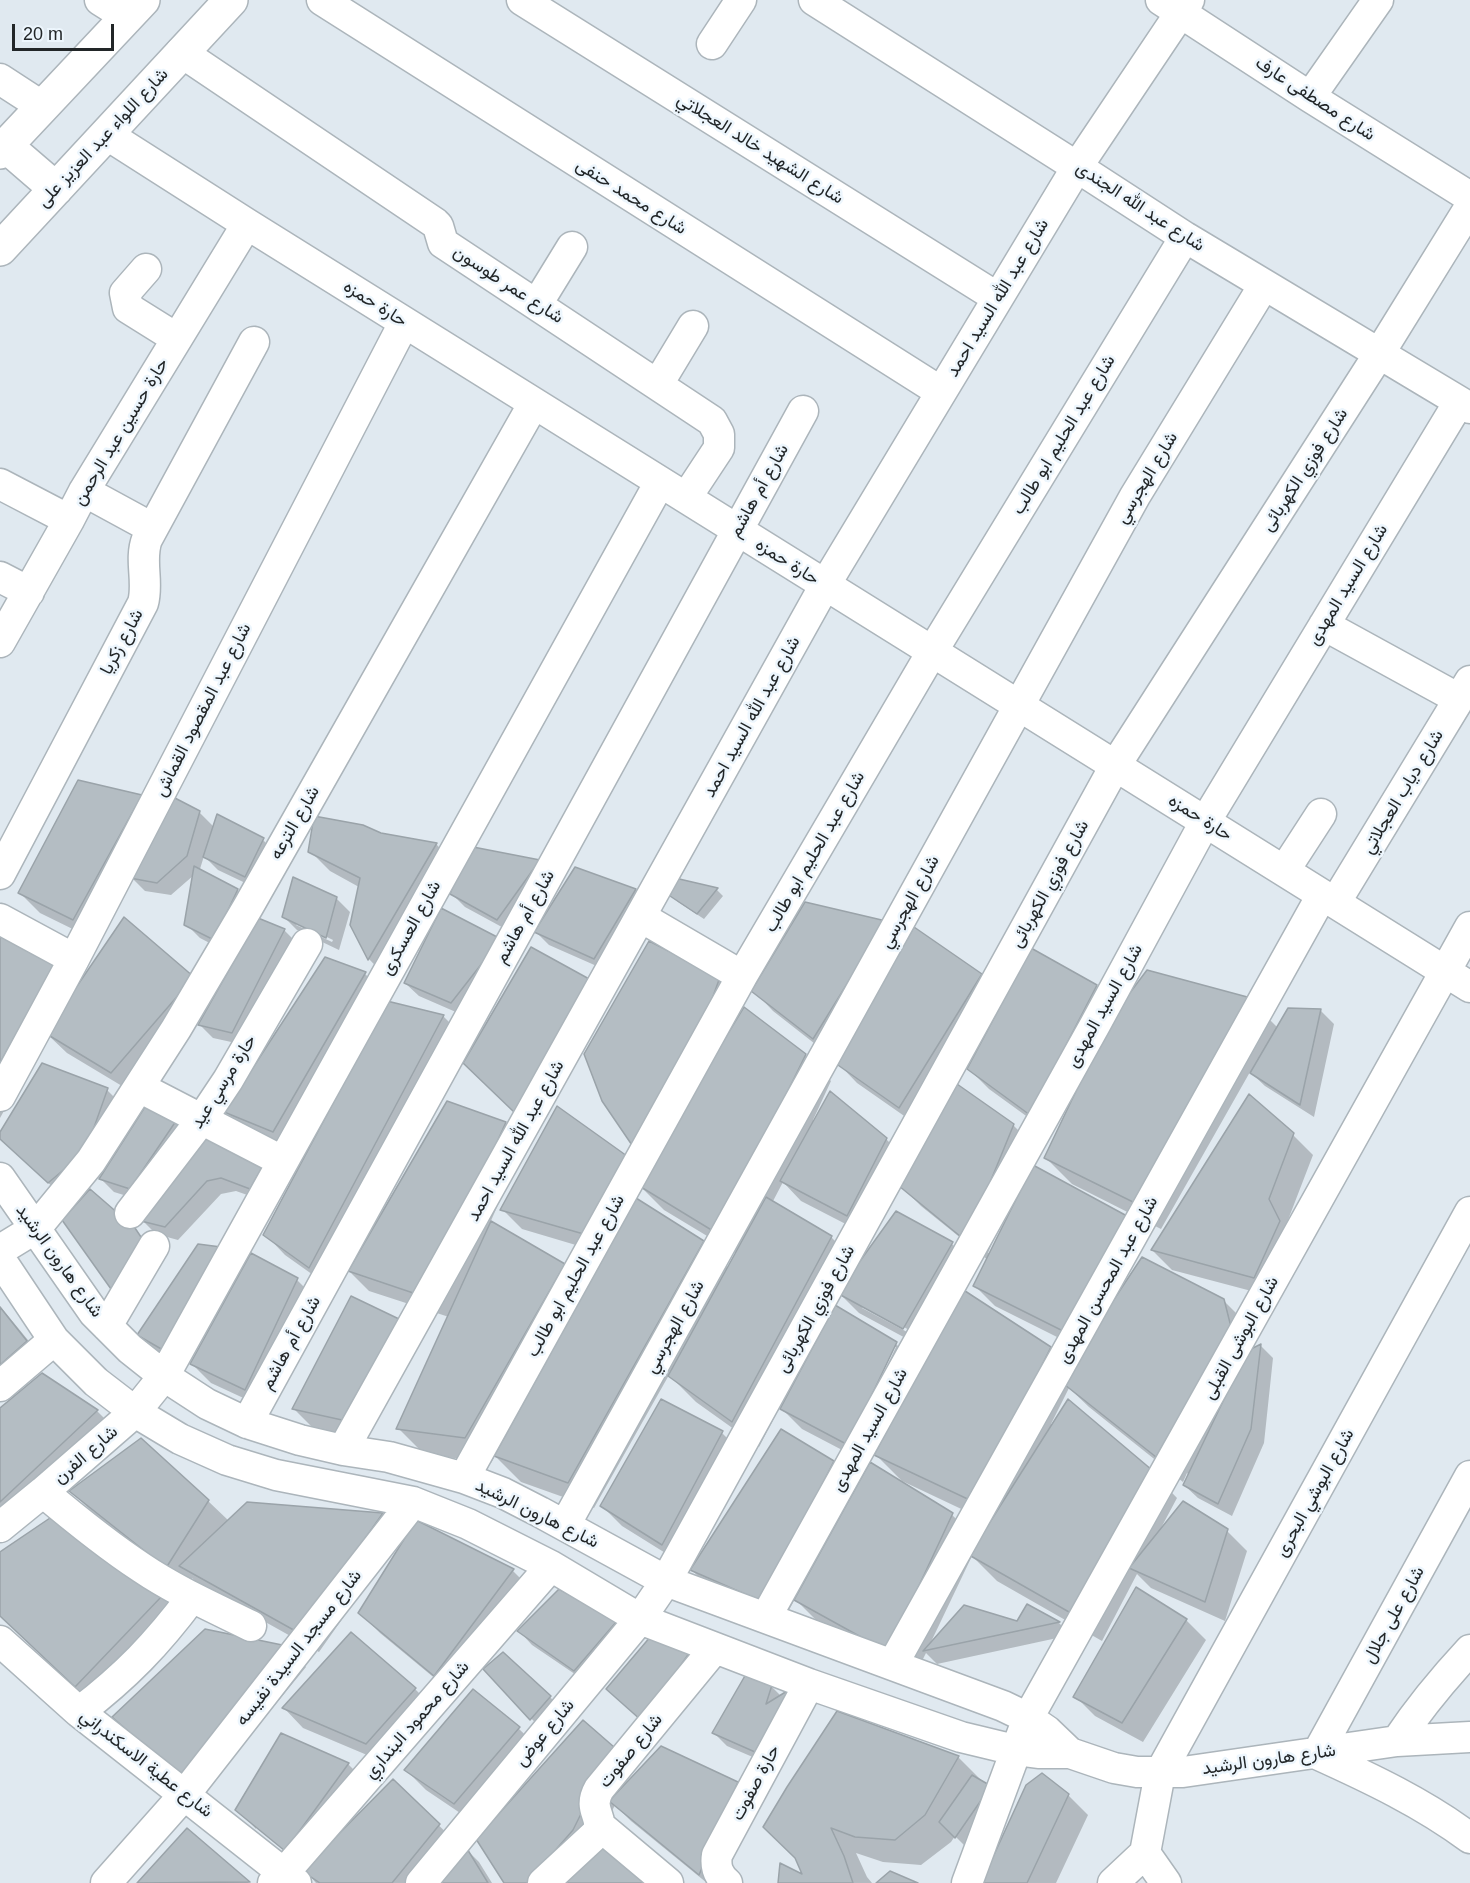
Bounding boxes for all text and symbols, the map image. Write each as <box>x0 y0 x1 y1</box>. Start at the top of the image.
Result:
scale bar <box>15 12 117 50</box>
text: 20 m <box>23 24 63 44</box>
street label: شارع مصطفى عارف <box>1251 52 1379 146</box>
street label: شارع اللواء عبد العزيز على <box>33 64 173 212</box>
street label: شارع الشهيد خالد العجلاتي <box>673 89 847 209</box>
street label: شارع محمد حنفى <box>572 154 690 240</box>
street label: شارع عبد الله الجندى <box>1072 157 1208 257</box>
street label: شارع عبد الله السيد احمد <box>942 215 1054 381</box>
street label: شارع عمر طوسون <box>449 241 567 329</box>
street label: حارة حمزه <box>339 276 411 332</box>
street label: شارع عبد الحليم ابو طالب <box>1008 351 1120 519</box>
street label: حارة حسين عبد الرحمن <box>69 355 173 509</box>
street label: شارع فوزي الكهربائى <box>1257 404 1353 536</box>
street label: شارع الهجرسي <box>1111 428 1183 528</box>
street label: شارع أم هاشم <box>724 440 794 542</box>
street label: شارع السيد المهدى <box>1303 520 1393 650</box>
street label: حارة حمزه <box>751 534 823 590</box>
street label: شارع زكريا <box>96 606 148 678</box>
street label: شارع عبد المقصود القماش <box>150 620 256 800</box>
street label: شارع عبد الله السيد احمد <box>699 633 805 801</box>
street label: شارع دياب العجلاتي <box>1357 726 1449 858</box>
street label: شارع عبد الحليم ابو طالب <box>760 768 870 936</box>
street label: شارع الترعه <box>265 782 325 864</box>
street label: حارة حمزه <box>1164 790 1236 846</box>
street label: شارع فوزي الكهربائى <box>1006 816 1094 952</box>
street label: شارع الهجرسي <box>876 852 944 952</box>
street label: شارع أم هاشم <box>490 866 560 968</box>
street label: شارع العسكرى <box>376 877 446 979</box>
street label: شارع السيد المهدى <box>1062 941 1148 1071</box>
street label: حارة مرسي عيد <box>187 1031 261 1133</box>
street label: شارع عبد الله السيد احمد <box>463 1057 569 1225</box>
street label: شارع عبد الحليم ابو طالب <box>522 1191 630 1361</box>
street label: شارع عبد المحسن المهدى <box>1053 1193 1163 1367</box>
street label: شارع هارون الرشيد <box>11 1200 107 1322</box>
street label: شارع فوزي الكهربائى <box>772 1241 860 1377</box>
street label: شارع البوشى القبلى <box>1198 1273 1284 1403</box>
street label: شارع الهجرسي <box>641 1277 709 1377</box>
street label: شارع أم هاشم <box>256 1292 326 1394</box>
street label: شارع السيد المهدى <box>827 1365 913 1495</box>
street label: شارع الفرن <box>49 1421 123 1489</box>
street label: شارع البوشي البحرى <box>1271 1425 1359 1561</box>
street label: شارع هارون الرشيد <box>472 1475 602 1553</box>
street label: شارع على جلال <box>1359 1563 1429 1667</box>
street label: شارع مسجد السيدة نفيسه <box>231 1566 367 1730</box>
street label: شارع محمود البنداري <box>360 1657 474 1783</box>
street label: شارع عوض <box>511 1695 579 1771</box>
street label: شارع عطية الاسكندراني <box>75 1705 217 1823</box>
street label: شارع صفوت <box>595 1710 667 1792</box>
street label: شارع هارون الرشيد <box>1201 1740 1337 1780</box>
street label: حارة صفوت <box>727 1741 785 1825</box>

